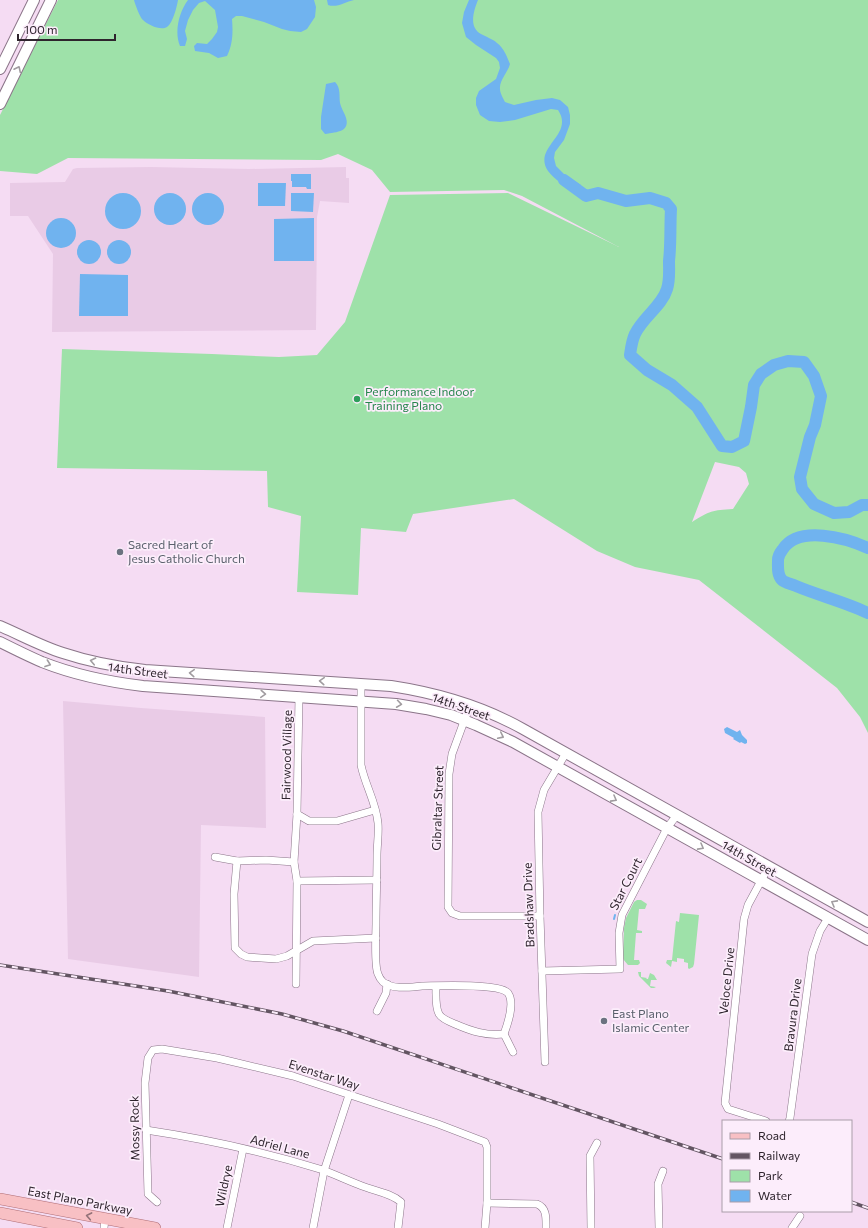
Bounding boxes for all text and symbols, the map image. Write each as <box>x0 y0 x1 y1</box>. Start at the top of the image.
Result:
scale bar <box>18 16 115 42</box>
text: 100 m <box>24 22 58 36</box>
one-way arrow <box>13 65 21 73</box>
place label: Performance Indoor Training Plano <box>365 384 475 412</box>
marker: Performance Indoor Training Plano <box>352 394 362 404</box>
place label: Sacred Heart of Jesus Catholic Church <box>128 537 245 566</box>
marker: Sacred Heart of Jesus Catholic Church <box>115 547 125 557</box>
one-way arrow <box>90 658 96 666</box>
one-way arrow <box>45 659 52 668</box>
street label: 14th Street <box>107 659 169 681</box>
one-way arrow <box>189 669 195 678</box>
one-way arrow <box>319 677 325 686</box>
one-way arrow <box>260 690 266 698</box>
street label: 14th Street <box>431 690 492 723</box>
one-way arrow <box>396 699 402 708</box>
street label: Fairwood Village <box>278 710 294 800</box>
one-way arrow <box>496 731 504 739</box>
street label: Gibraltar Street <box>429 765 445 851</box>
one-way arrow <box>610 794 617 801</box>
street label: 14th Street <box>720 837 779 879</box>
one-way arrow <box>697 843 705 850</box>
street label: Star Court <box>606 855 644 912</box>
street label: Bradshaw Drive <box>520 862 536 948</box>
one-way arrow <box>831 900 838 907</box>
street label: Veloce Drive <box>716 947 736 1015</box>
street label: Bravura Drive <box>781 977 803 1052</box>
place label: East Plano Islamic Center <box>612 1006 690 1034</box>
marker: East Plano Islamic Center <box>599 1016 609 1026</box>
street label: Evenstar Way <box>287 1056 362 1092</box>
street label: Mossy Rock <box>126 1095 142 1161</box>
legend <box>722 1120 852 1212</box>
text: Road <box>758 1128 786 1142</box>
street label: Adriel Lane <box>249 1131 311 1161</box>
text: Railway <box>758 1148 800 1162</box>
street label: Wildrye <box>212 1164 234 1208</box>
text: Park <box>758 1168 784 1182</box>
street label: East Plano Parkway <box>27 1183 134 1217</box>
text: Water <box>758 1188 792 1202</box>
one-way arrow <box>86 1212 92 1220</box>

